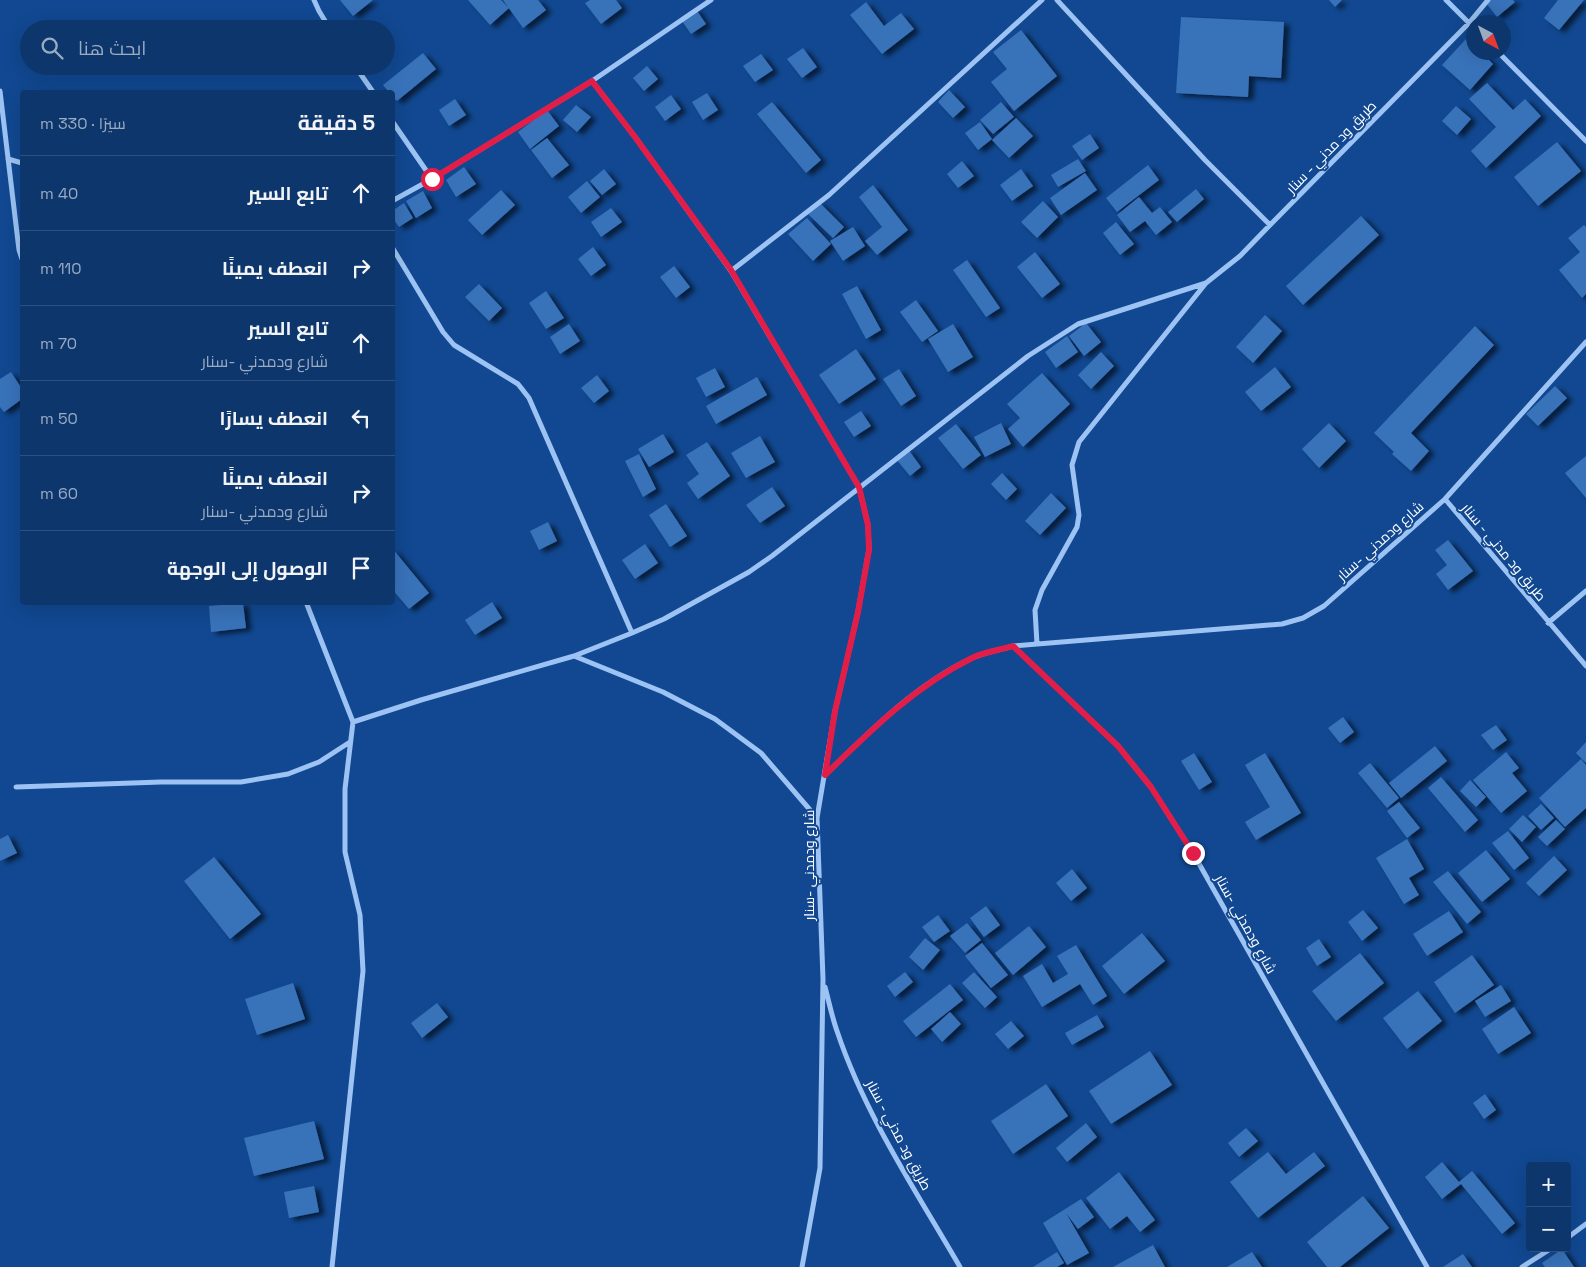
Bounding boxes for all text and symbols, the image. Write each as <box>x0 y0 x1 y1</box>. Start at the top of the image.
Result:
north arrow <box>1466 15 1511 60</box>
search box <box>20 20 395 75</box>
icon: search <box>38 34 66 62</box>
text: ابحث هنا <box>78 36 146 61</box>
street label: طريق ود مدني - سنار <box>1281 97 1382 200</box>
text: 5 دقيقة <box>298 109 375 136</box>
text: سيرًا · 330 m <box>40 113 126 134</box>
route start <box>421 168 444 191</box>
icon: ahead <box>347 179 375 207</box>
text: تابع السير <box>248 181 328 206</box>
text: 40 m <box>40 183 78 204</box>
icon: right <box>347 254 375 282</box>
text: انعطف يمينًا <box>222 256 328 281</box>
text: 110 m <box>40 258 82 279</box>
text: تابع السير <box>248 316 328 341</box>
icon: ahead <box>347 329 375 357</box>
text: 70 m <box>40 333 77 354</box>
text: شارع ودمدني -سنار <box>201 351 328 372</box>
icon: left <box>347 404 375 432</box>
text: انعطف يسارًا <box>220 406 328 431</box>
text: 50 m <box>40 408 78 429</box>
text: انعطف يمينًا <box>222 466 328 491</box>
icon: right <box>347 479 375 507</box>
text: 60 m <box>40 483 78 504</box>
street label: شارع ودمدني -سنار <box>1332 497 1429 588</box>
street label: طريق ود مدني - سنار <box>1455 499 1550 607</box>
text: شارع ودمدني -سنار <box>201 501 328 522</box>
icon: arrive <box>347 554 375 582</box>
text: الوصول إلى الوجهة <box>167 556 328 581</box>
street label: شارع ودمدني -سنار <box>800 810 821 921</box>
route end <box>1182 842 1205 865</box>
street label: شارع ودمدني -سنار <box>1208 870 1281 978</box>
street label: طريق ود مدني - سنار <box>859 1076 936 1195</box>
map controls <box>1526 1162 1571 1252</box>
button: + <box>1526 1162 1571 1207</box>
button: − <box>1526 1207 1571 1252</box>

